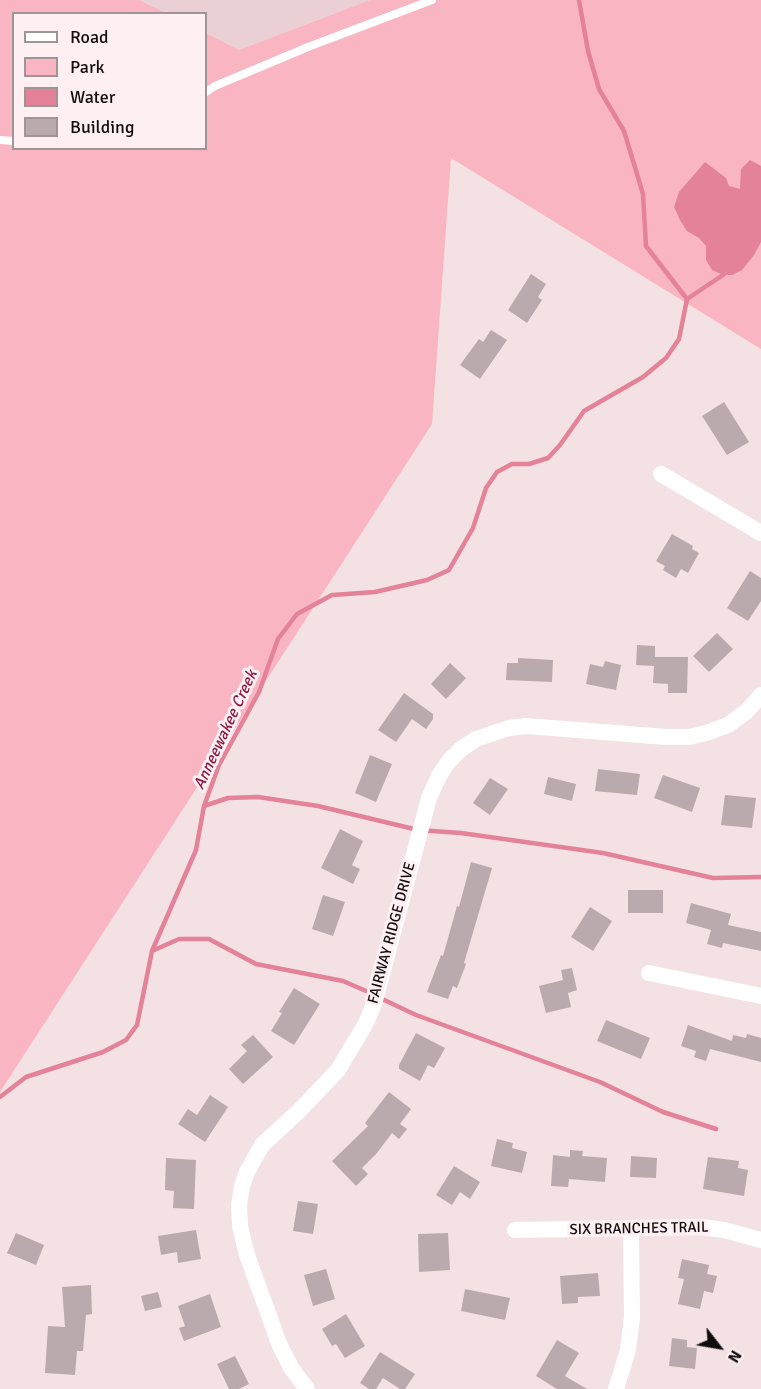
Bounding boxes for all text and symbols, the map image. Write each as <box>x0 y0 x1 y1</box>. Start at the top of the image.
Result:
legend <box>12 12 207 150</box>
text: Road <box>70 26 109 48</box>
text: Park <box>70 56 105 78</box>
text: Water <box>70 86 115 108</box>
text: Building <box>70 116 134 138</box>
water label: Anneewakee Creek <box>190 667 262 793</box>
street label: FAIRWAY RIDGE DRIVE <box>364 860 420 1006</box>
street label: SIX BRANCHES TRAIL <box>569 1219 709 1239</box>
north arrow <box>689 1317 749 1377</box>
text: N <box>723 1346 746 1366</box>

